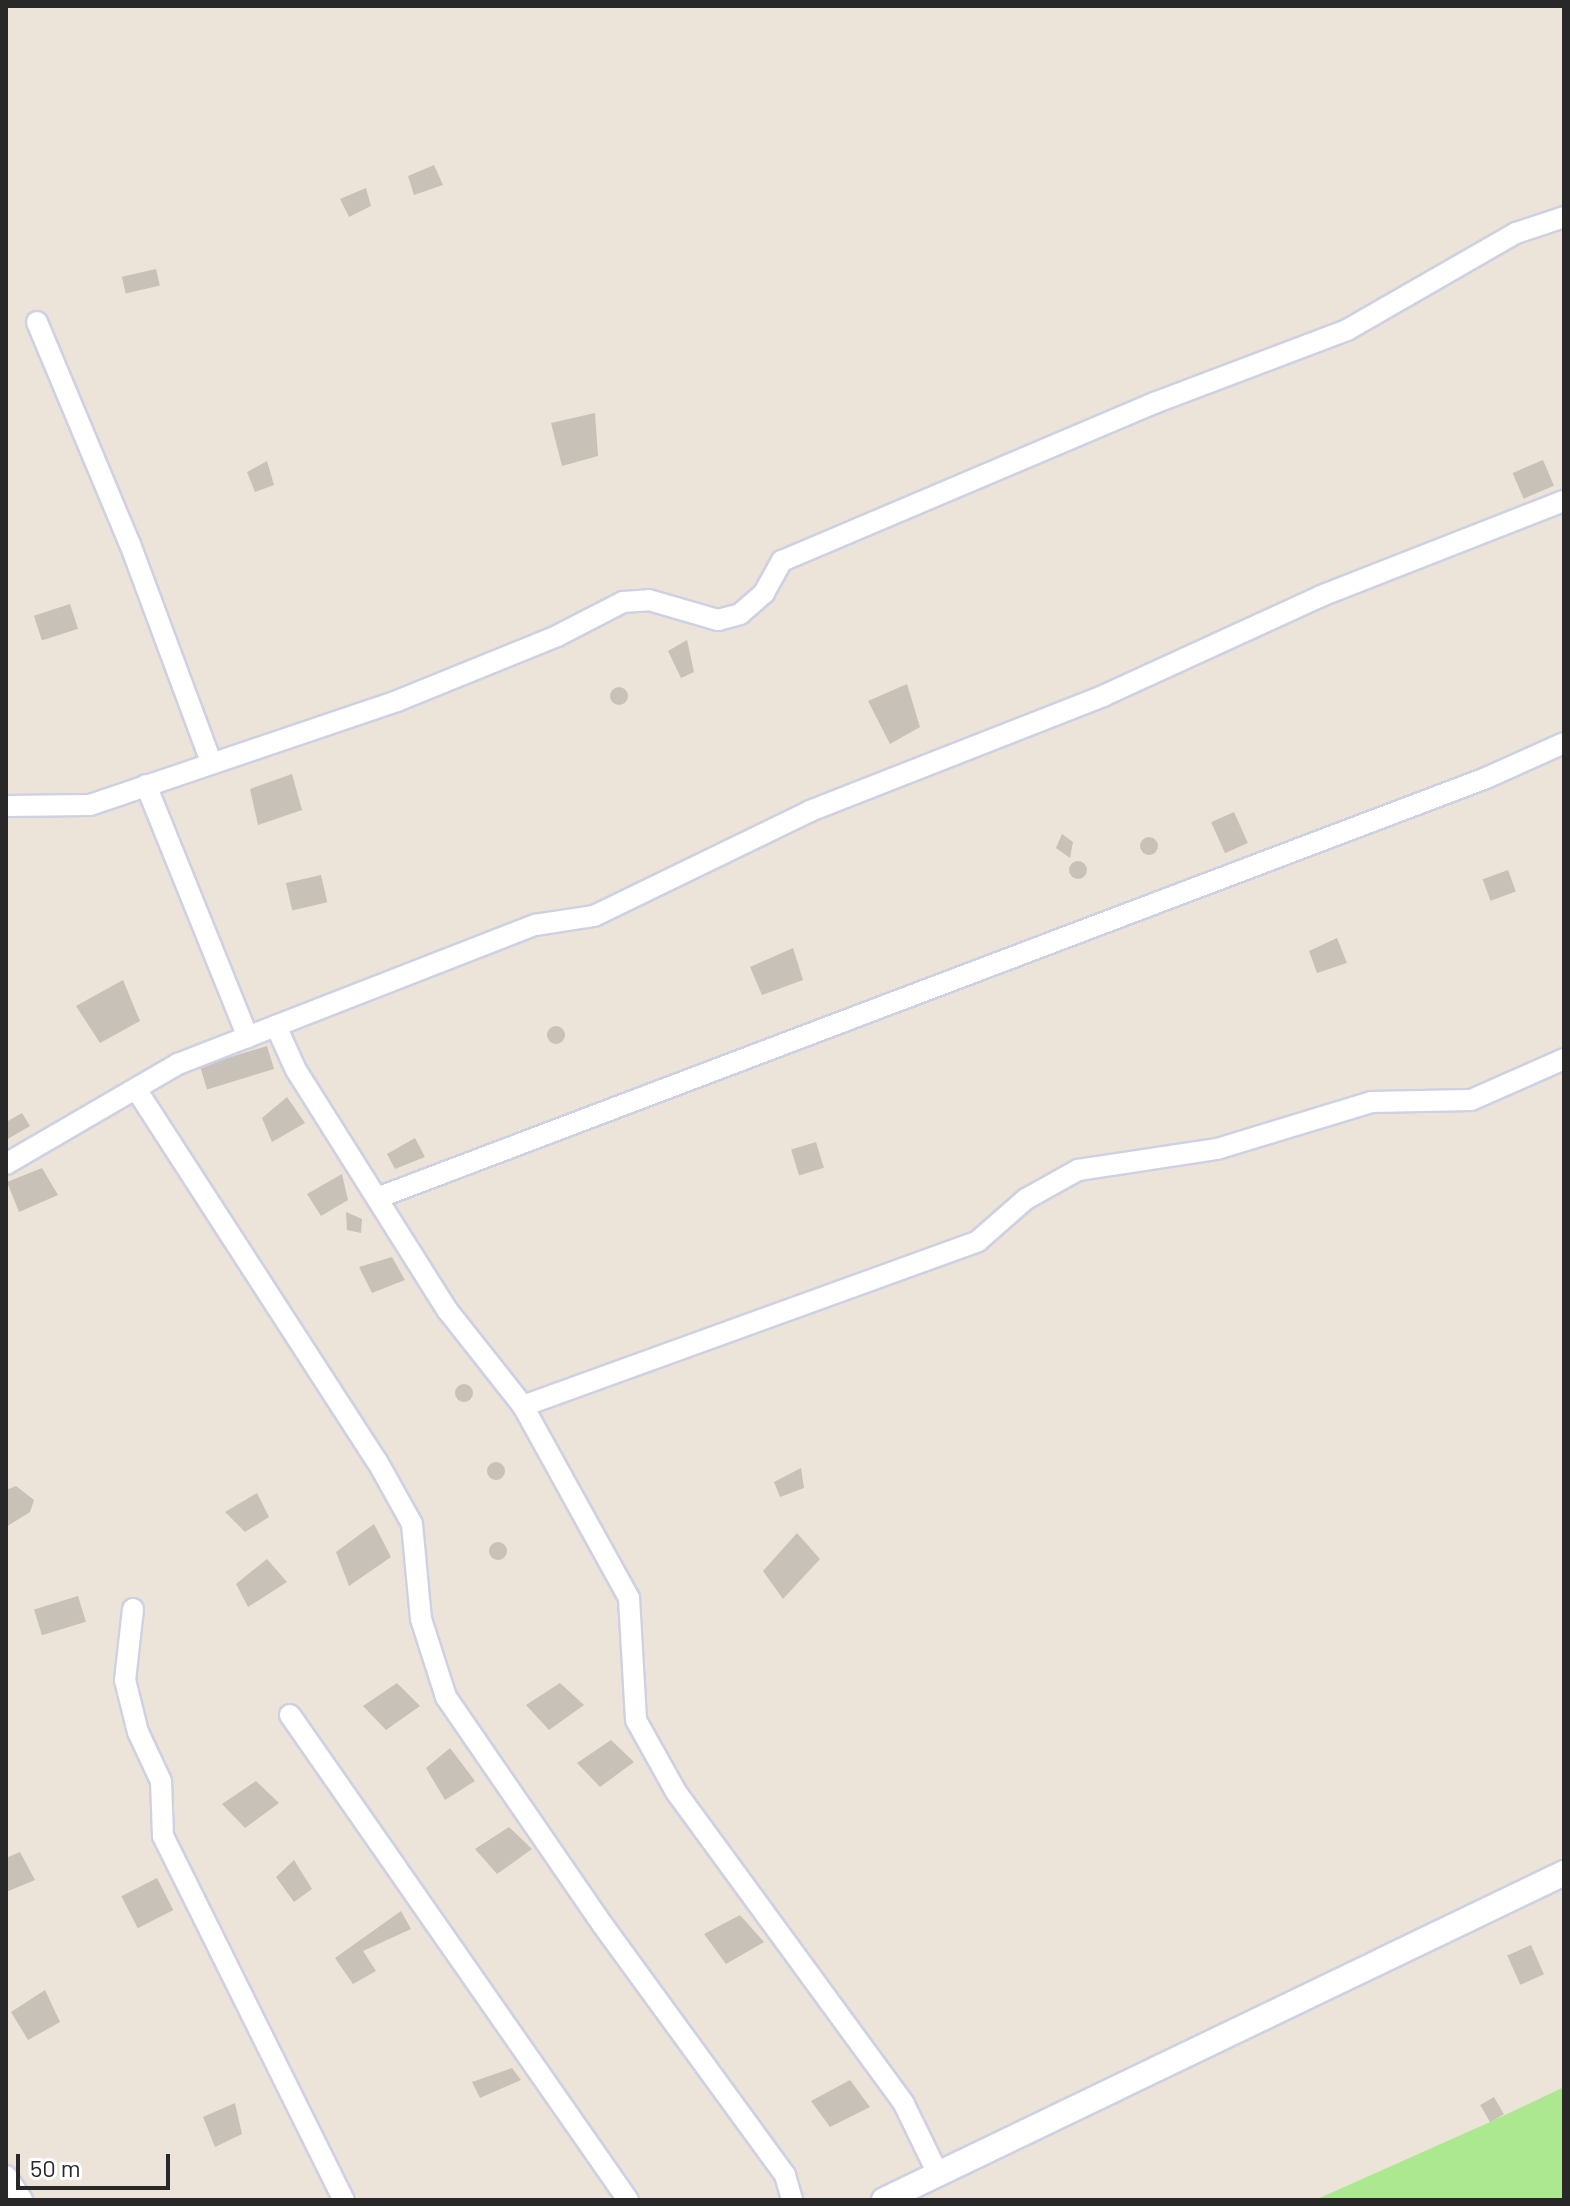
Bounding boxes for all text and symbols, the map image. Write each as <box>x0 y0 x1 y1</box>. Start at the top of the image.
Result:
scale bar <box>20 2138 174 2188</box>
text: 50 m <box>30 2153 81 2182</box>

